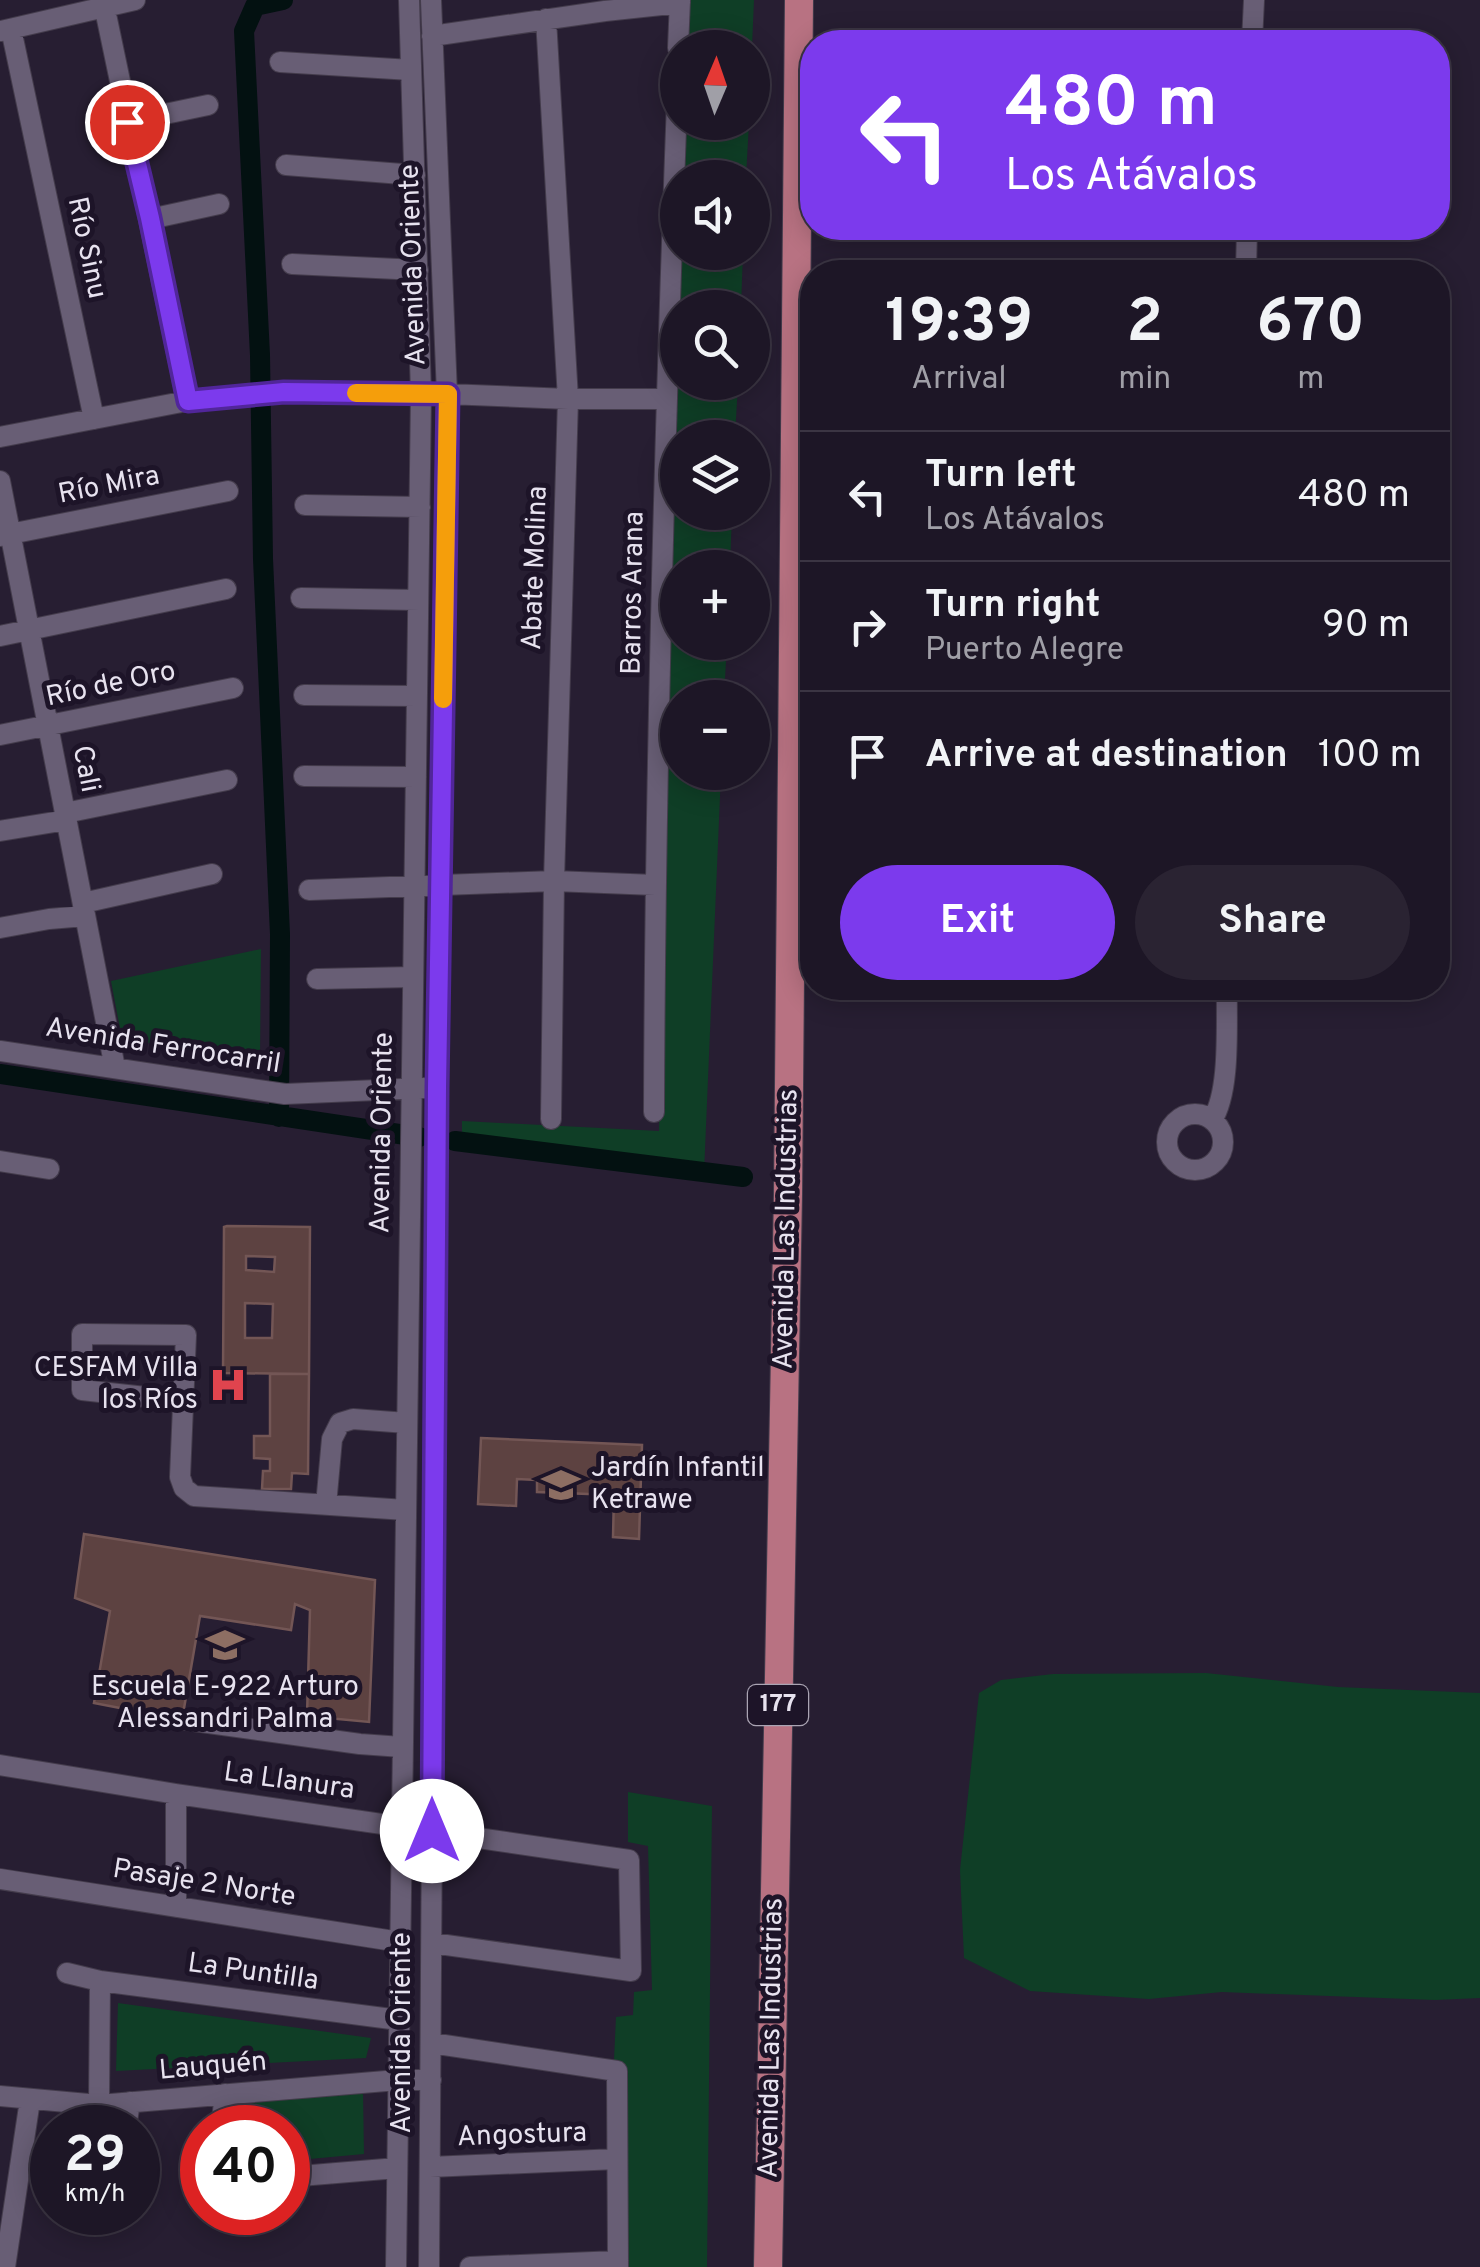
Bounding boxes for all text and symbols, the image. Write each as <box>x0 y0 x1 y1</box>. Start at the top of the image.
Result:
north arrow <box>660 30 770 140</box>
map controls <box>660 30 770 790</box>
text: 480 m <box>1005 62 1218 151</box>
icon: left <box>840 70 970 200</box>
pin <box>85 80 170 165</box>
icon: arrive <box>100 95 155 150</box>
text: Los Atávalos <box>1005 149 1258 206</box>
button: sound <box>660 160 770 270</box>
street label: Avenida Oriente <box>392 164 436 366</box>
street label: Río Sinu <box>58 194 114 302</box>
text: 19:39 <box>885 287 1033 363</box>
text: 2 <box>1126 287 1163 363</box>
text: 670 <box>1256 287 1365 363</box>
button: search <box>660 290 770 400</box>
text: Arrival <box>911 360 1007 400</box>
text: min <box>1118 360 1171 400</box>
text: m <box>1297 360 1324 400</box>
button: layers <box>660 420 770 530</box>
text: Turn left <box>925 452 1077 501</box>
street label: Río Mira <box>55 459 163 513</box>
icon: left <box>840 469 895 524</box>
text: 480 m <box>1298 472 1410 521</box>
street label: Abate Molina <box>515 485 557 651</box>
text: Los Atávalos <box>925 501 1105 541</box>
street label: Barros Arana <box>615 511 653 675</box>
button: + <box>660 550 770 660</box>
text: Turn right <box>925 582 1100 631</box>
icon: right <box>840 599 895 654</box>
text: 90 m <box>1322 602 1410 651</box>
text: Puerto Alegre <box>925 631 1124 671</box>
street label: Río de Oro <box>43 654 179 716</box>
button: − <box>660 680 770 790</box>
icon: arrive <box>840 729 895 784</box>
text: Arrive at destination <box>925 732 1288 781</box>
text: 100 m <box>1318 732 1422 781</box>
street label: Cali <box>63 742 107 796</box>
button: Exit <box>840 865 1115 980</box>
button: Share <box>1135 865 1410 980</box>
street label: Avenida Ferrocarril <box>43 1011 283 1083</box>
street label: Avenida Oriente <box>363 1032 403 1234</box>
street label: Avenida Las Industrias <box>767 1088 807 1370</box>
place label: CESFAM Villa los Ríos <box>34 1351 198 1419</box>
hospital icon: CESFAM Villa los Ríos <box>207 1364 249 1406</box>
place label: Jardín Infantil Ketrawe <box>591 1451 765 1519</box>
school or university icon: Jardín Infantil Ketrawe <box>540 1464 582 1506</box>
school or university icon: Escuela E-922 Arturo Alessandri Palma <box>204 1624 246 1666</box>
place label: Escuela E-922 Arturo Alessandri Palma <box>91 1670 359 1738</box>
road number: 177 <box>748 1685 808 1725</box>
street label: La Llanura <box>221 1755 357 1809</box>
position arrow <box>380 1779 484 1883</box>
street label: Pasaje 2 Norte <box>110 1852 298 1916</box>
street label: Avenida Las Industrias <box>752 1897 792 2179</box>
street label: Avenida Oriente <box>385 1932 421 2134</box>
street label: La Puntilla <box>185 1946 321 2000</box>
street label: Lauquén <box>158 2044 268 2090</box>
speed limit sign: 40 <box>180 2105 310 2235</box>
street label: Angostura <box>456 2116 588 2156</box>
text: 29 <box>64 2126 126 2189</box>
text: km/h <box>65 2179 125 2211</box>

